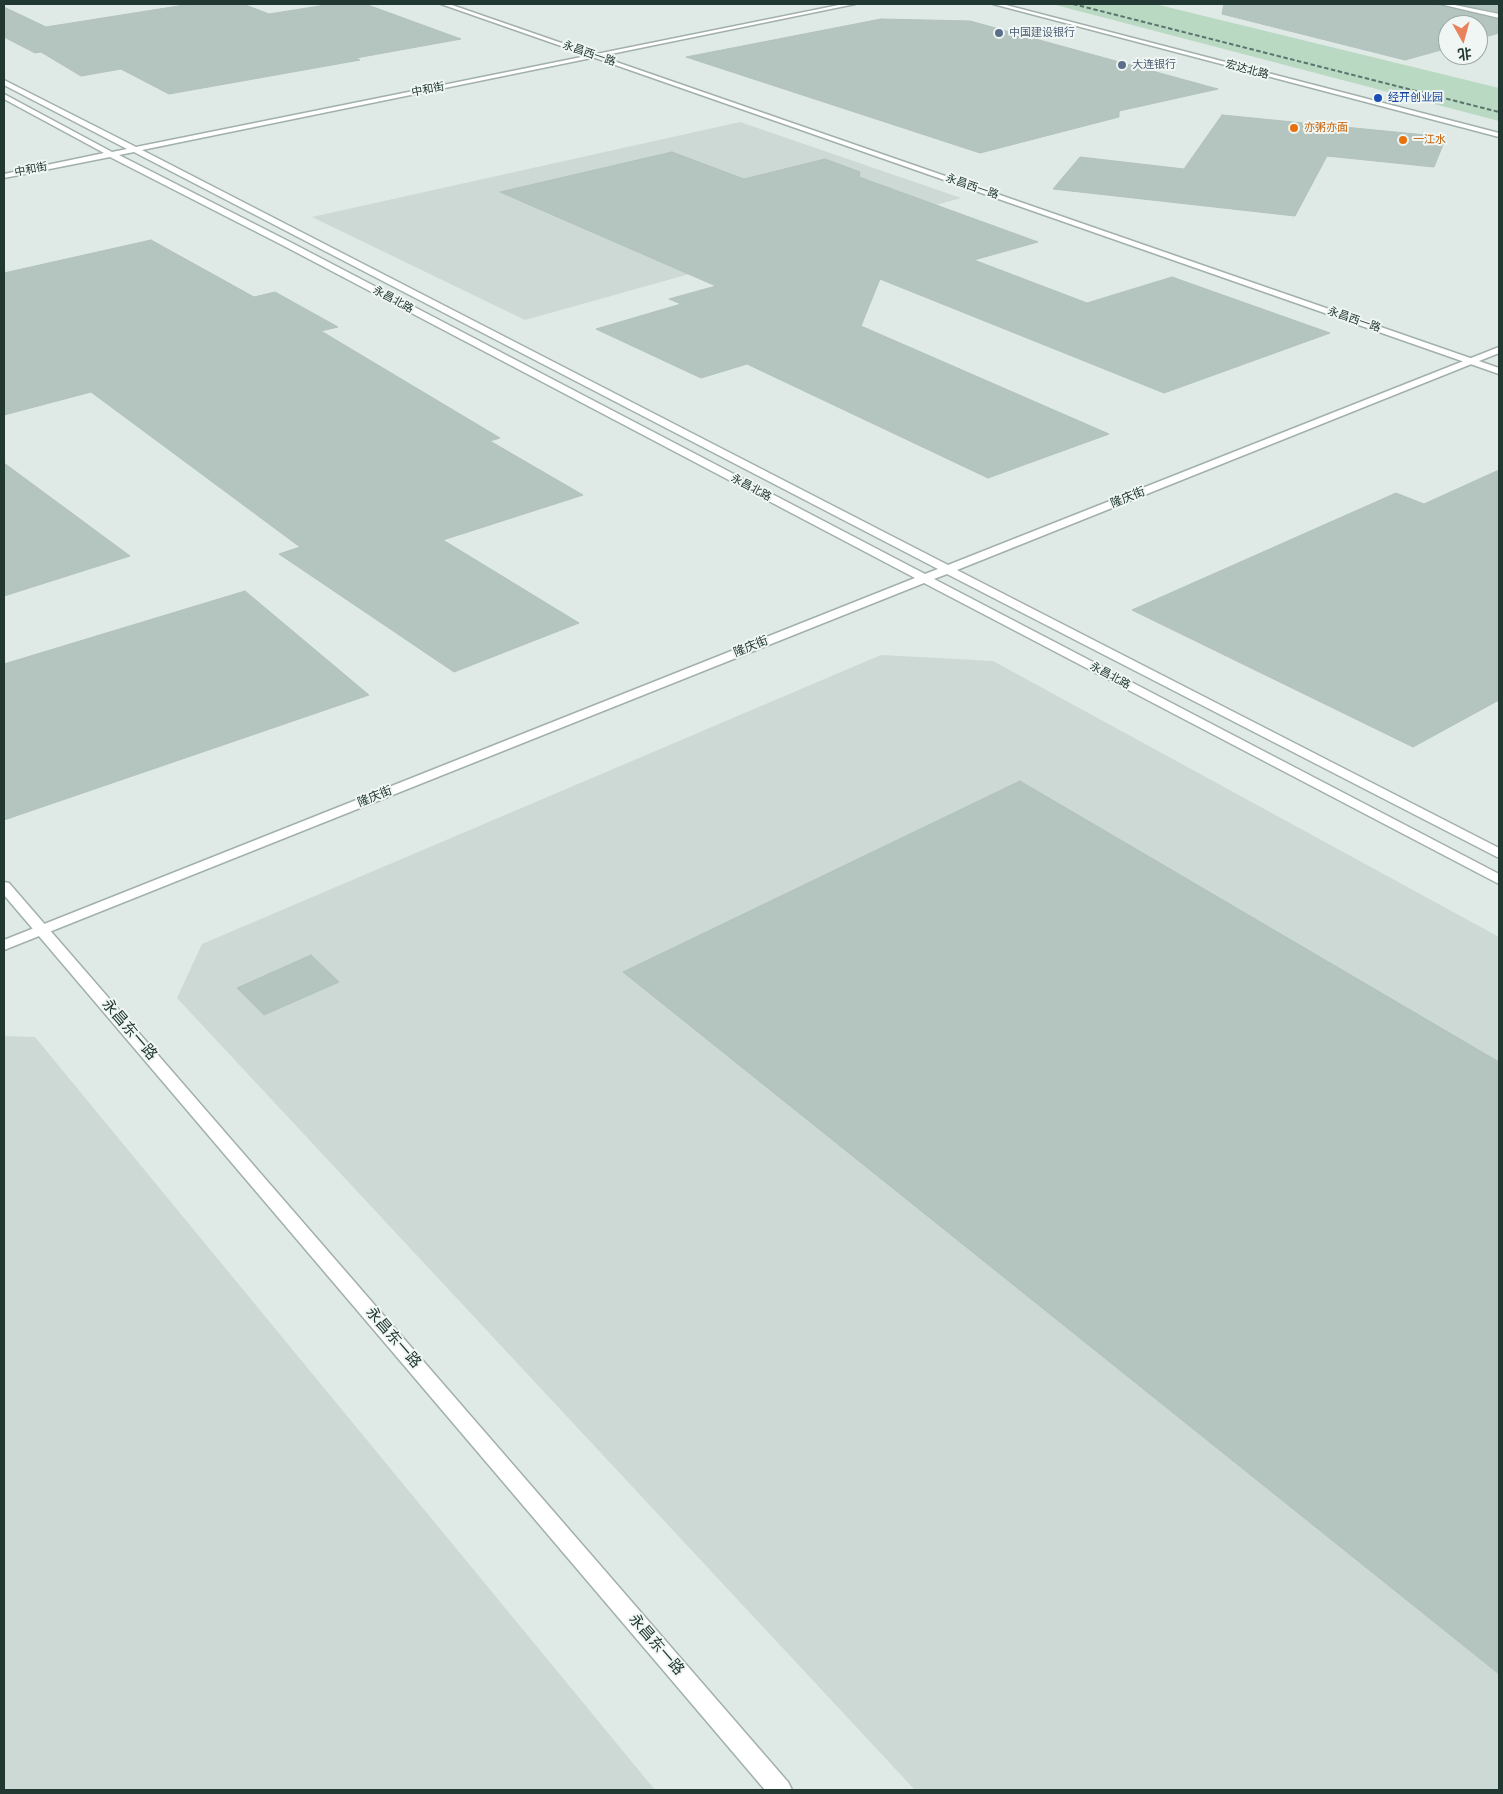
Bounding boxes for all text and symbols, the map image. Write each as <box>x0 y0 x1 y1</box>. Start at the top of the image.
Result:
north arrow <box>1438 15 1488 65</box>
place label: 中国建设银行 <box>1009 26 1075 40</box>
marker: 中国建设银行 <box>993 27 1005 39</box>
street label: 永昌西一路 <box>561 39 617 69</box>
text: 北 <box>1457 44 1473 64</box>
place label: 大连银行 <box>1132 58 1176 72</box>
street label: 宏达北路 <box>1224 58 1270 82</box>
marker: 大连银行 <box>1116 59 1128 71</box>
street label: 中和街 <box>411 80 445 100</box>
place label: 经开创业园 <box>1388 91 1443 105</box>
marker: 经开创业园 <box>1372 92 1384 104</box>
place label: 亦粥亦面 <box>1304 121 1348 135</box>
marker: 亦粥亦面 <box>1288 122 1300 134</box>
place label: 一江水 <box>1413 133 1446 147</box>
marker: 一江水 <box>1397 134 1409 146</box>
street label: 中和街 <box>14 160 48 180</box>
street label: 永昌西一路 <box>944 172 1000 202</box>
street label: 永昌北路 <box>370 284 416 316</box>
street label: 永昌西一路 <box>1326 305 1382 335</box>
street label: 永昌北路 <box>728 472 774 504</box>
street label: 隆庆街 <box>1109 485 1147 511</box>
street label: 隆庆街 <box>732 634 770 660</box>
street label: 永昌北路 <box>1087 660 1133 692</box>
street label: 隆庆街 <box>356 784 394 810</box>
street label: 永昌东一路 <box>98 996 160 1064</box>
street label: 永昌东一路 <box>362 1304 424 1372</box>
street label: 永昌东一路 <box>625 1611 687 1679</box>

